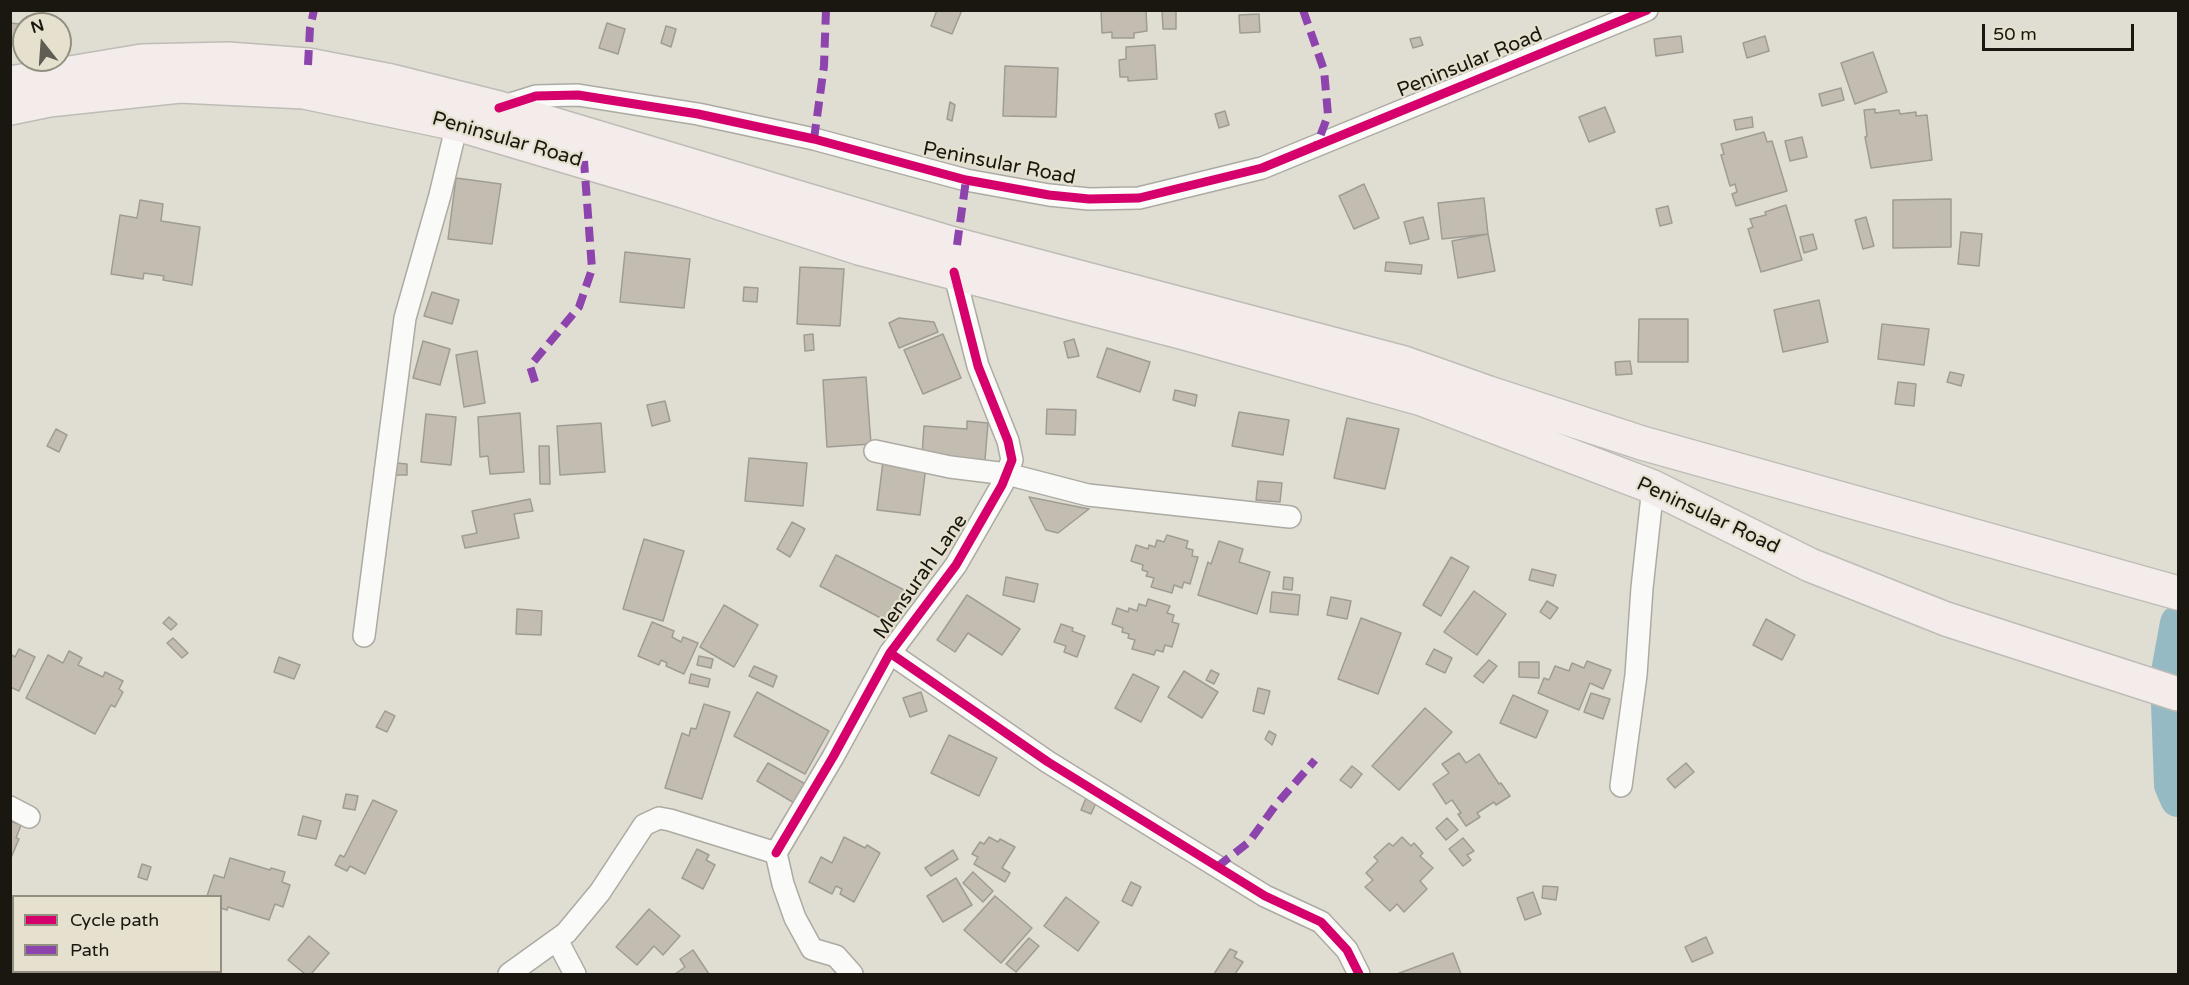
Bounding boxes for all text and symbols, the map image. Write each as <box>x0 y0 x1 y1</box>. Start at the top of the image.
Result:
north arrow <box>12 12 72 72</box>
scale bar <box>1985 12 2136 50</box>
text: N <box>28 15 46 38</box>
street label: Peninsular Road <box>1394 23 1546 103</box>
text: 50 m <box>1993 23 2037 45</box>
street label: Peninsular Road <box>429 107 585 173</box>
street label: Peninsular Road <box>921 137 1077 191</box>
street label: Peninsular Road <box>1633 472 1783 560</box>
street label: Mensurah Lane <box>869 510 973 644</box>
legend <box>12 895 222 973</box>
text: Cycle path <box>70 909 159 931</box>
text: Path <box>70 939 109 961</box>

